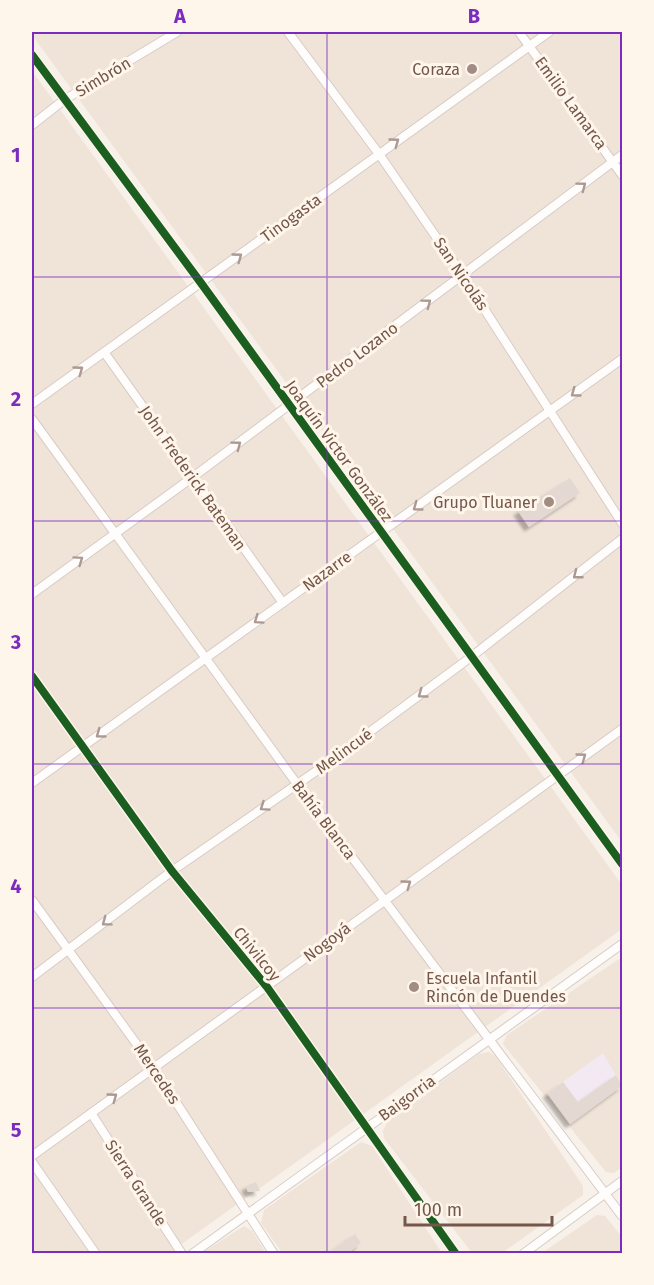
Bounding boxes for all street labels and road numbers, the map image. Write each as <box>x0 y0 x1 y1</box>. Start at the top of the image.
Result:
street label: Simbrón <box>72 53 134 101</box>
street label: Emilio Lamarca <box>531 53 611 153</box>
street label: Tinogasta <box>257 190 325 246</box>
street label: San Nicolás <box>430 234 492 314</box>
street label: Pedro Lozano <box>312 318 402 392</box>
street label: Joaquín Victor González <box>281 376 397 526</box>
street label: John Frederick Bateman <box>136 402 250 554</box>
street label: Nazarre <box>299 547 355 595</box>
street label: Melincué <box>312 724 376 778</box>
street label: Bahía Blanca <box>288 777 360 863</box>
street label: Nogoyá <box>300 918 354 966</box>
street label: Chivilcoy <box>229 923 285 985</box>
street label: Mercedes <box>130 1040 184 1108</box>
street label: Baigorria <box>375 1071 439 1125</box>
street label: Sierra Grande <box>101 1136 171 1230</box>

